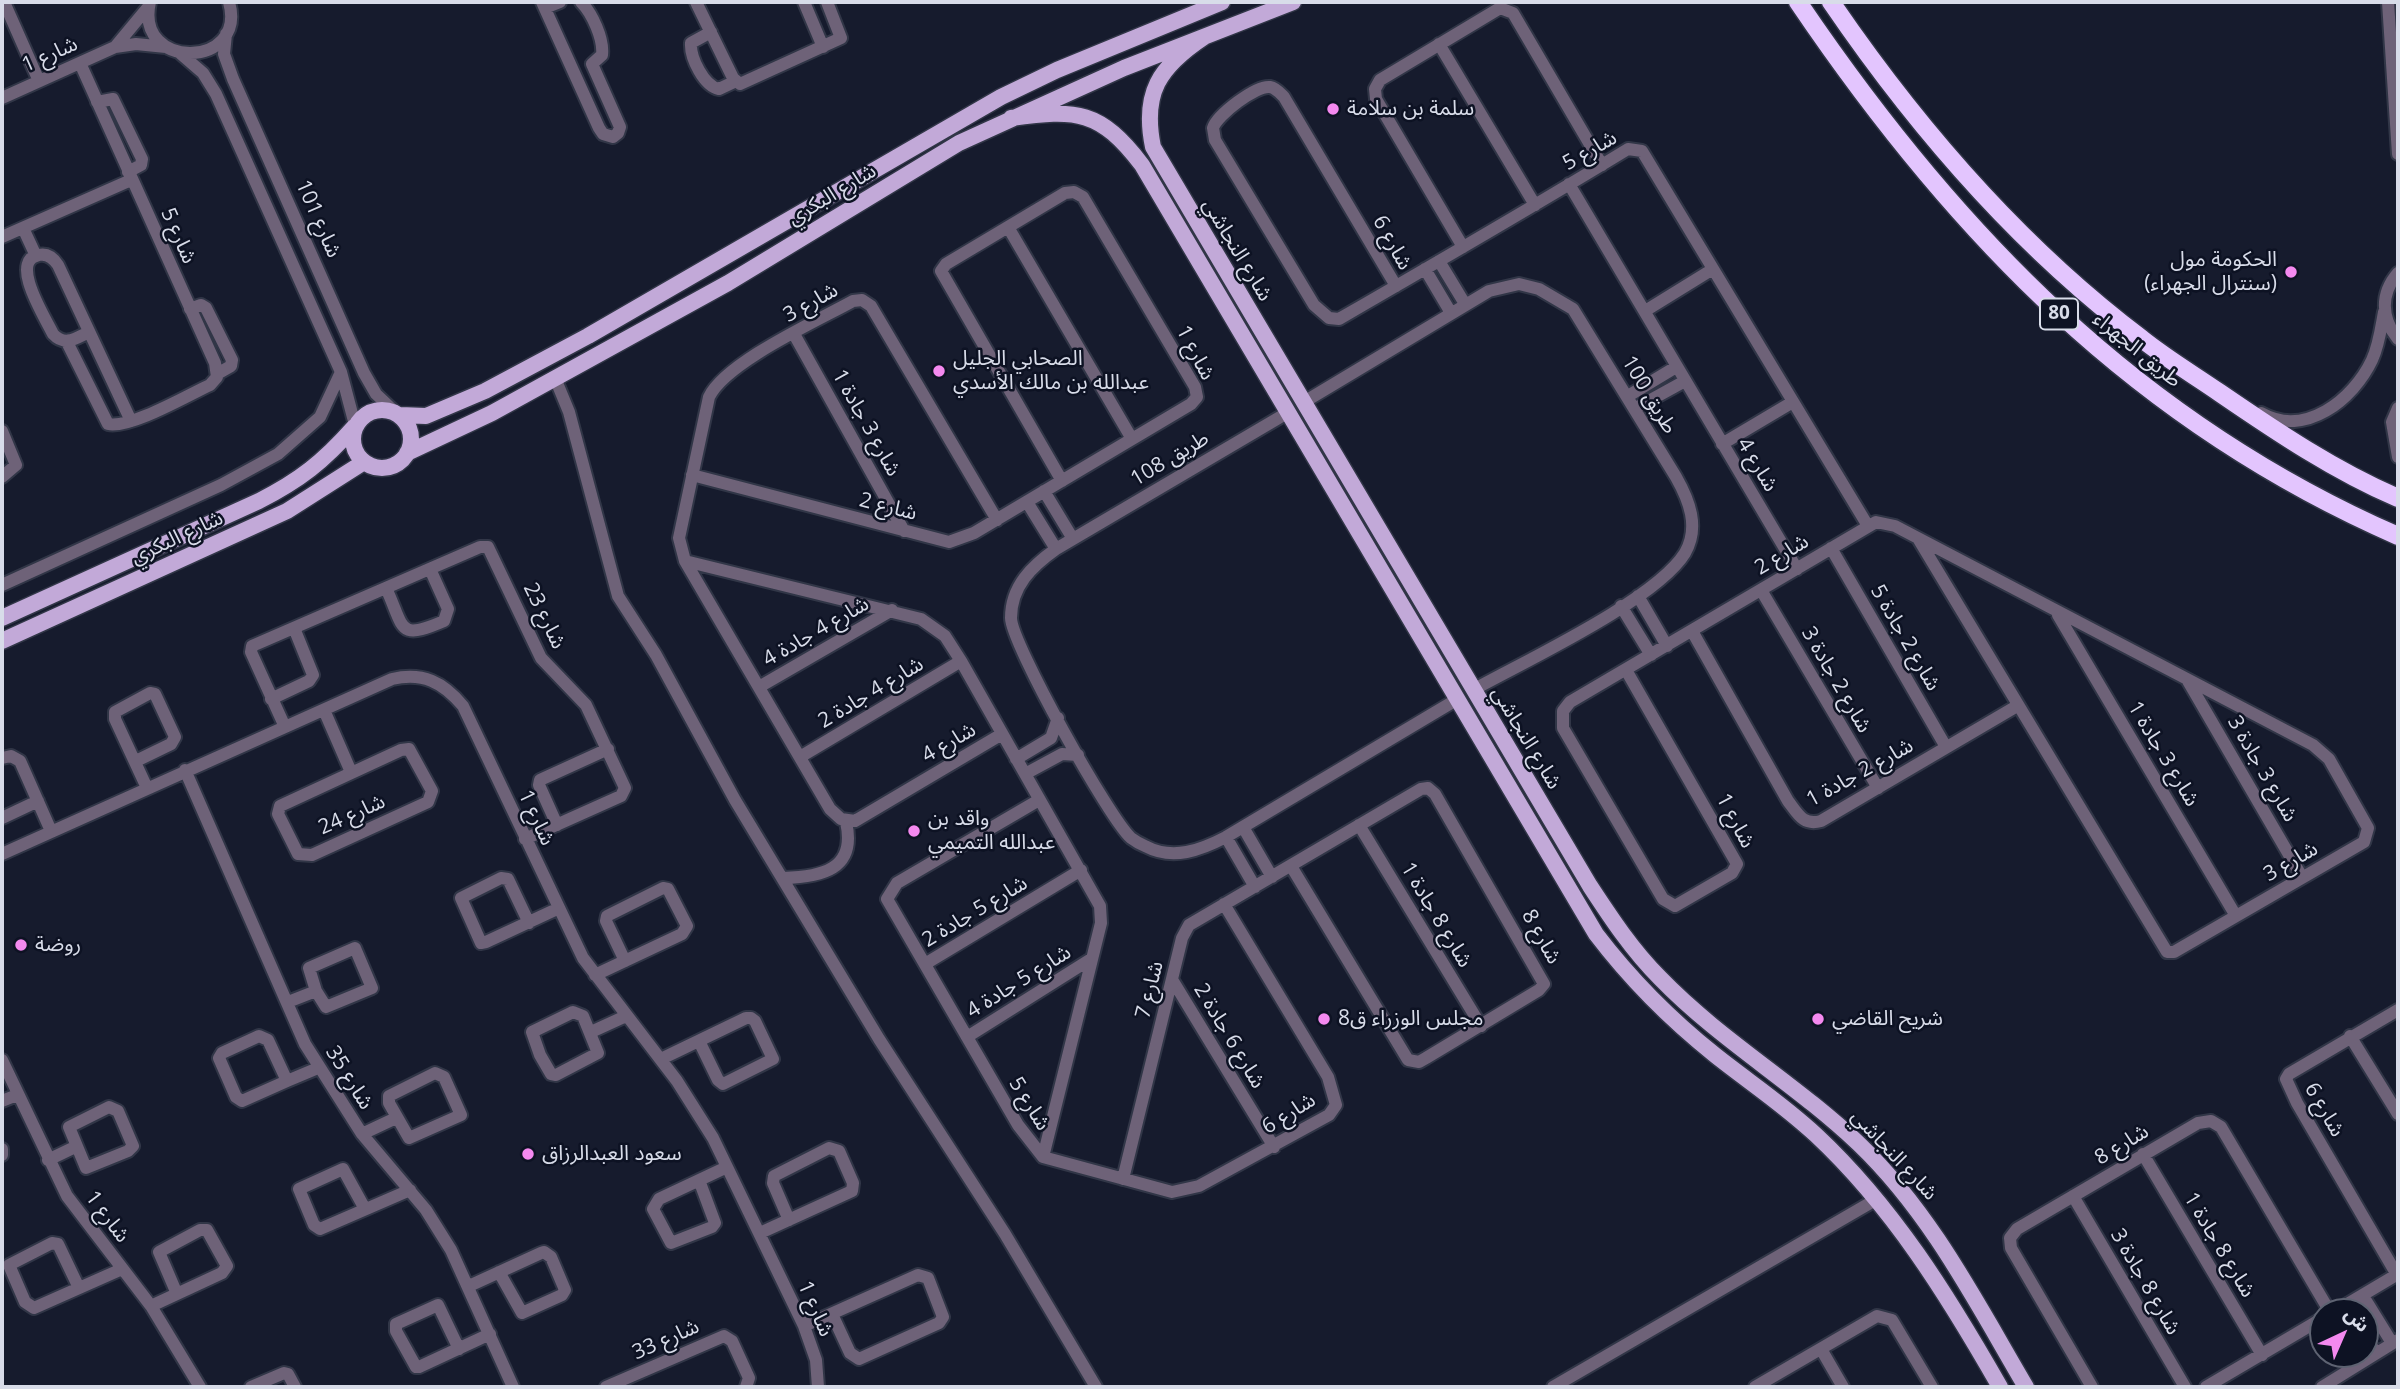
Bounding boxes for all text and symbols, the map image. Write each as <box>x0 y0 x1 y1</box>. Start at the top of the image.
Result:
street label: شارع 1 <box>18 32 82 78</box>
place label: سلمة بن سلامة <box>1347 96 1474 122</box>
marker: سلمة بن سلامة <box>1325 101 1341 117</box>
street label: شارع 5 <box>1558 125 1622 177</box>
street label: شارع البكري <box>783 159 881 231</box>
street label: شارع 101 <box>290 176 346 262</box>
street label: شارع النجاشي <box>1196 194 1278 306</box>
street label: شارع 5 <box>155 204 201 268</box>
street label: شارع 6 <box>1367 211 1417 275</box>
place label: الحكومة مول (سنترال الجهراء) <box>2144 247 2277 297</box>
marker: الحكومة مول (سنترال الجهراء) <box>2283 264 2299 280</box>
street label: شارع 3 <box>779 278 843 328</box>
road number: 80 <box>2040 298 2078 330</box>
street label: طريق الجهراء <box>2088 307 2186 393</box>
street label: شارع 1 <box>1170 321 1220 385</box>
place label: الصحابي الجليل عبدالله بن مالك الأسدي <box>953 346 1149 396</box>
street label: طريق 100 <box>1616 351 1682 439</box>
marker: الصحابي الجليل عبدالله بن مالك الأسدي <box>931 363 947 379</box>
street label: شارع 3 جادة 1 <box>826 365 906 481</box>
street label: طريق 108 <box>1126 426 1214 492</box>
street label: شارع 4 <box>1731 433 1783 497</box>
street label: شارع 2 <box>857 488 919 526</box>
street label: شارع البكري <box>127 506 227 570</box>
street label: شارع 2 <box>1750 529 1814 581</box>
street label: شارع 23 <box>517 579 571 653</box>
street label: شارع 2 جادة 5 <box>1865 580 1945 696</box>
street label: شارع 4 جادة 4 <box>758 592 874 672</box>
street label: شارع 2 جادة 3 <box>1796 622 1876 738</box>
street label: شارع 4 جادة 2 <box>814 652 928 734</box>
street label: شارع النجاشي <box>1485 682 1567 794</box>
street label: شارع 3 جادة 1 <box>2122 697 2204 811</box>
street label: شارع 3 جادة 3 <box>2222 711 2302 827</box>
street label: شارع 4 <box>917 717 981 769</box>
street label: شارع 2 جادة 1 <box>1802 733 1918 813</box>
street label: شارع 1 <box>512 786 560 850</box>
street label: شارع 24 <box>315 789 389 841</box>
street label: شارع 1 <box>1710 789 1760 853</box>
place label: واقد بن عبدالله التميمي <box>928 806 1055 856</box>
marker: واقد بن عبدالله التميمي <box>906 823 922 839</box>
street label: شارع 3 <box>2259 836 2323 888</box>
street label: شارع 8 جادة 1 <box>1395 858 1477 972</box>
street label: شارع 5 جادة 2 <box>918 871 1032 953</box>
street label: شارع 8 <box>1516 905 1566 969</box>
place label: روضة <box>35 932 81 958</box>
marker: روضة <box>13 937 29 953</box>
street label: شارع 5 جادة 4 <box>962 940 1076 1024</box>
street label: شارع 7 <box>1131 959 1169 1021</box>
street label: شارع 6 جادة 2 <box>1188 979 1270 1093</box>
place label: مجلس الوزراء ق8 <box>1338 1006 1483 1032</box>
place label: شريح القاضي <box>1832 1006 1943 1032</box>
marker: مجلس الوزراء ق8 <box>1316 1011 1332 1027</box>
marker: شريح القاضي <box>1810 1011 1826 1027</box>
street label: شارع 35 <box>320 1041 378 1115</box>
street label: شارع 5 <box>1003 1073 1055 1135</box>
street label: شارع 6 <box>2298 1078 2350 1142</box>
street label: شارع 6 <box>1258 1088 1320 1140</box>
street label: شارع النجاشي <box>1845 1104 1943 1206</box>
street label: شارع 8 <box>2090 1119 2154 1171</box>
place label: سعود العبدالرزاق <box>542 1141 682 1167</box>
marker: سعود العبدالرزاق <box>520 1146 536 1162</box>
street label: شارع 1 <box>79 1186 135 1248</box>
street label: شارع 8 جادة 1 <box>2178 1188 2260 1302</box>
street label: شارع 8 جادة 3 <box>2105 1224 2185 1340</box>
street label: شارع 1 <box>792 1277 838 1341</box>
north arrow <box>2309 1298 2379 1368</box>
text: ش <box>2339 1301 2376 1338</box>
street label: شارع 33 <box>629 1314 703 1366</box>

